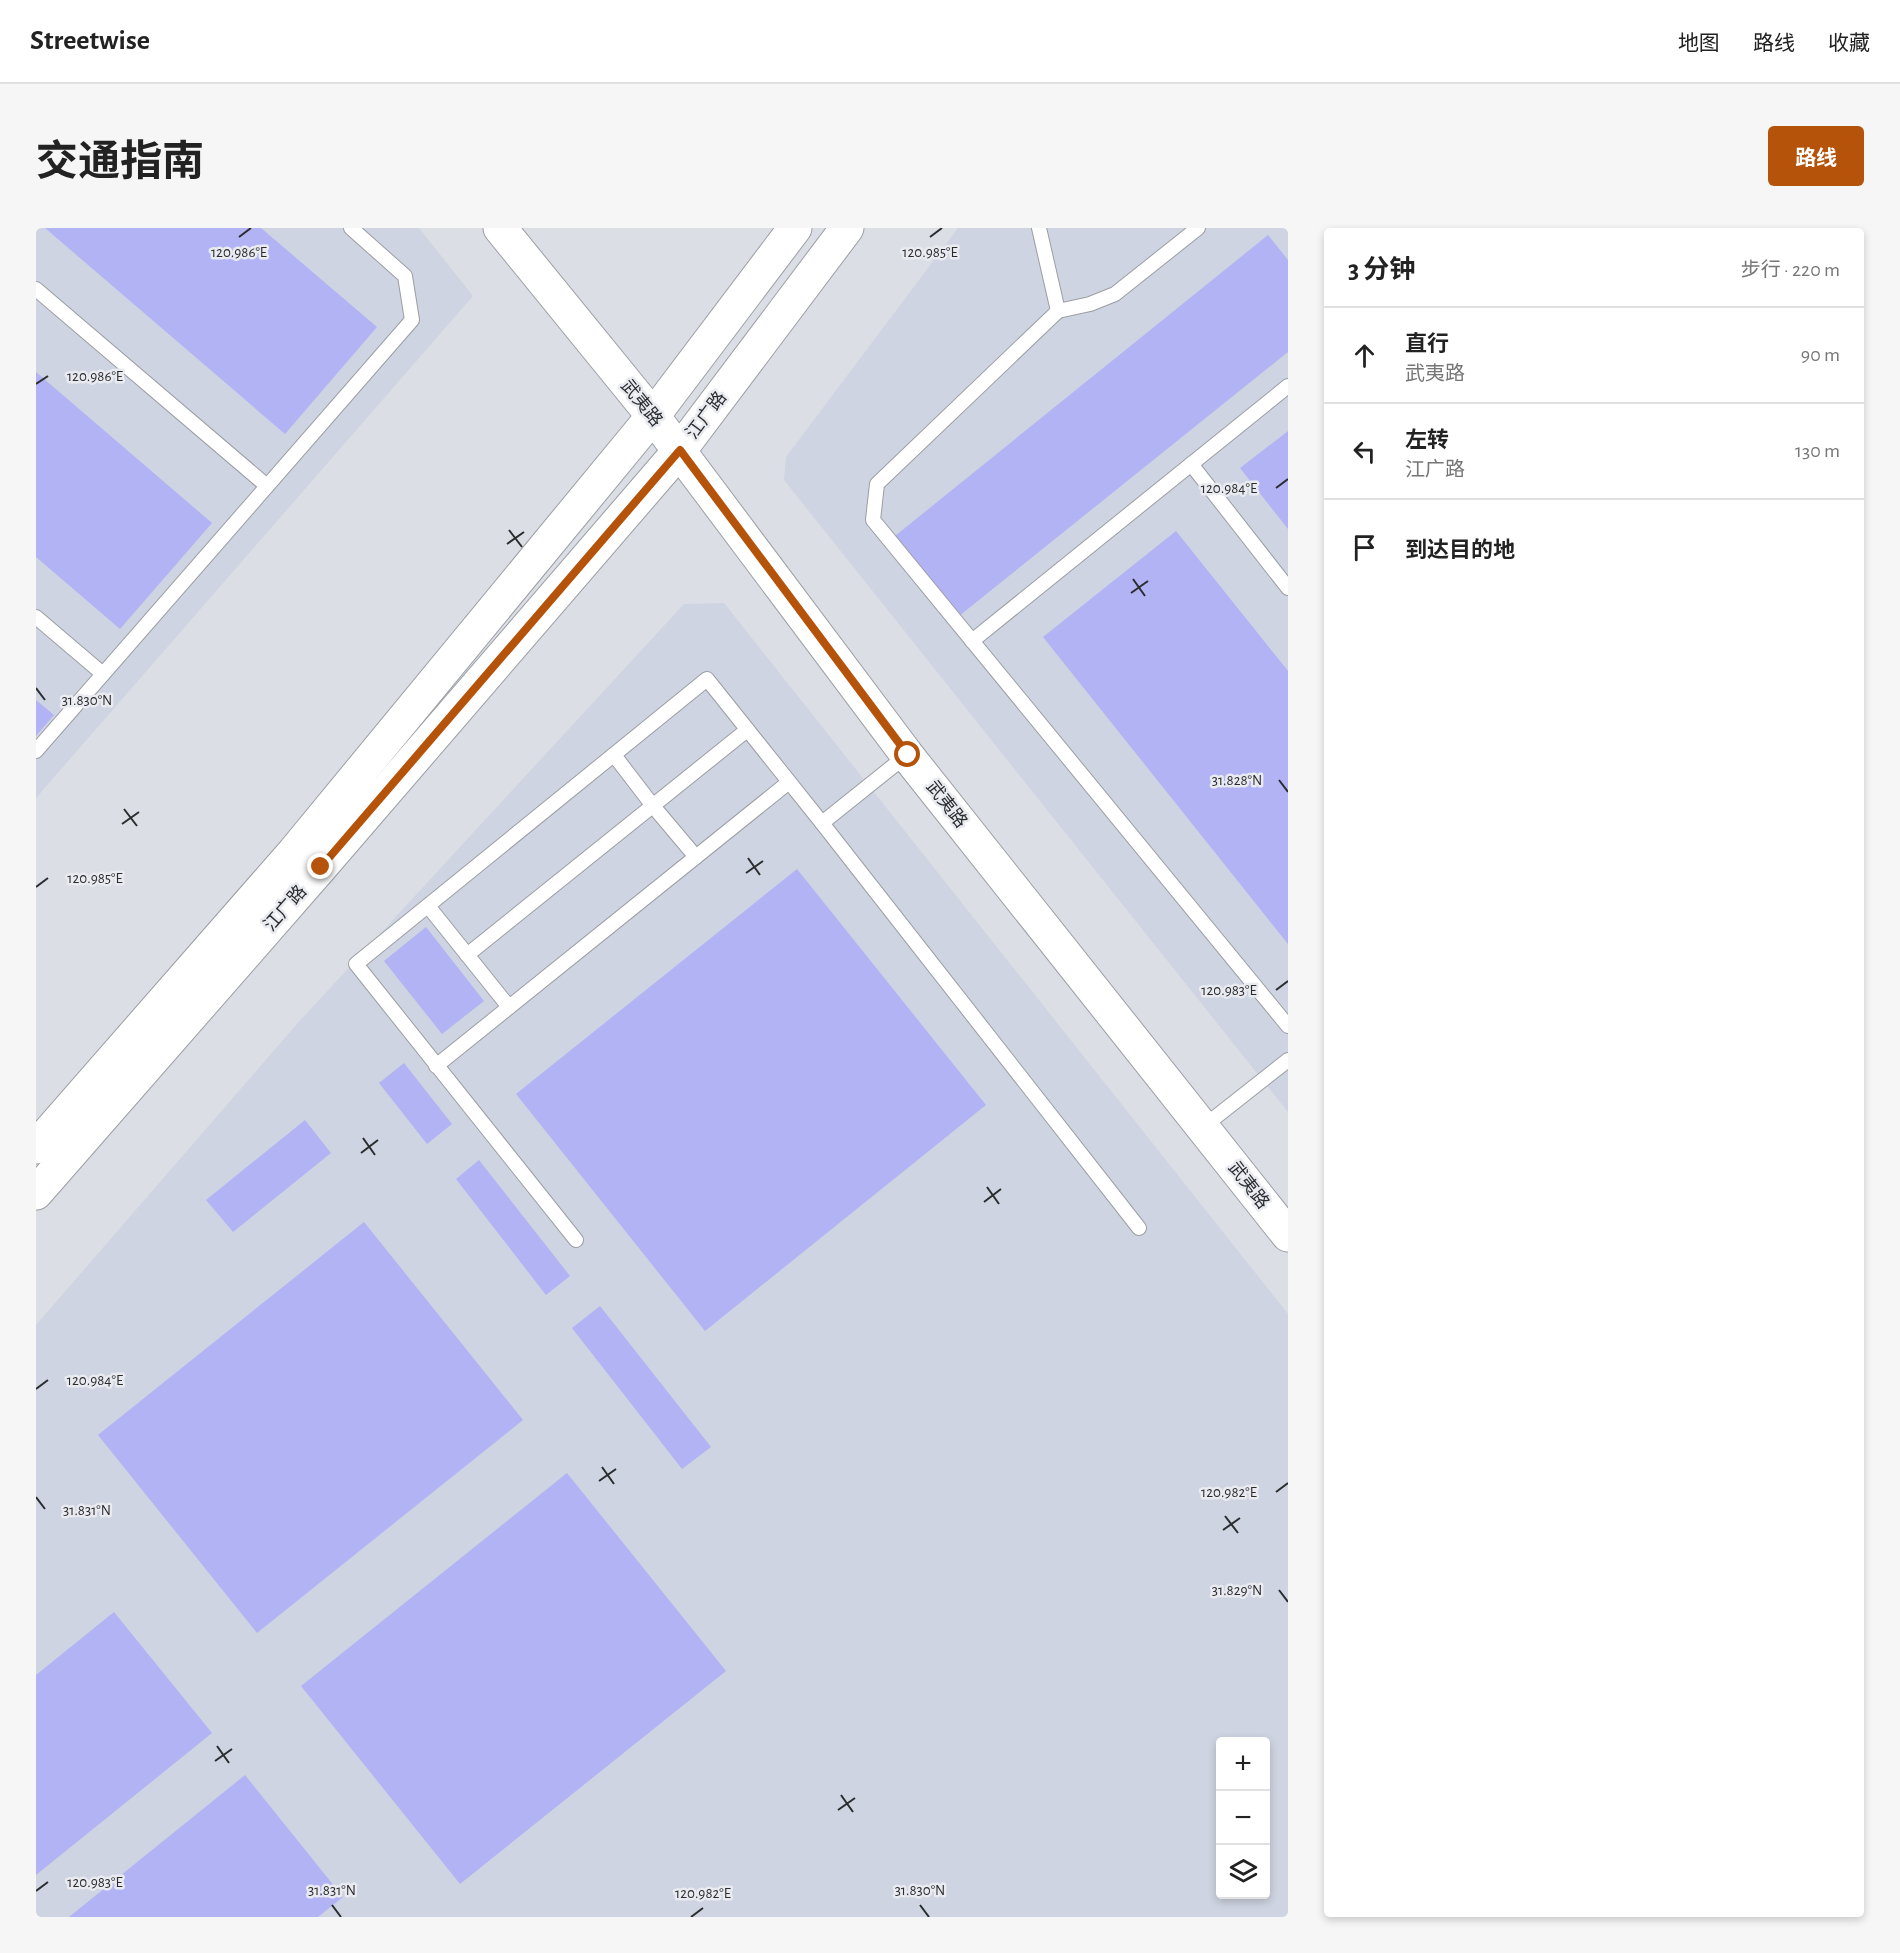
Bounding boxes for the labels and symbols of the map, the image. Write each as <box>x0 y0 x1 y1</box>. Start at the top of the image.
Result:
text: 120.986°E <box>211 245 267 260</box>
text: 120.985°E <box>902 245 958 260</box>
text: 120.986°E <box>67 369 123 384</box>
street label: 武夷路 <box>617 376 667 430</box>
street label: 江广路 <box>682 387 730 443</box>
text: 120.984°E <box>1201 481 1257 496</box>
text: 31.830°N <box>62 693 112 708</box>
route start <box>894 741 920 767</box>
text: 31.828°N <box>1212 773 1262 788</box>
street label: 武夷路 <box>922 777 972 831</box>
route end <box>307 853 333 879</box>
text: 120.985°E <box>67 871 123 886</box>
street label: 江广路 <box>260 881 310 935</box>
text: 120.983°E <box>1201 983 1257 998</box>
street label: 武夷路 <box>1224 1158 1274 1212</box>
text: 120.984°E <box>67 1373 123 1388</box>
text: 120.982°E <box>1201 1485 1257 1500</box>
text: 31.831°N <box>63 1503 111 1518</box>
text: 31.829°N <box>1212 1583 1262 1598</box>
text: 120.983°E <box>67 1875 123 1890</box>
text: 31.831°N <box>308 1883 356 1898</box>
text: 31.830°N <box>895 1883 945 1898</box>
text: 120.982°E <box>675 1886 731 1901</box>

